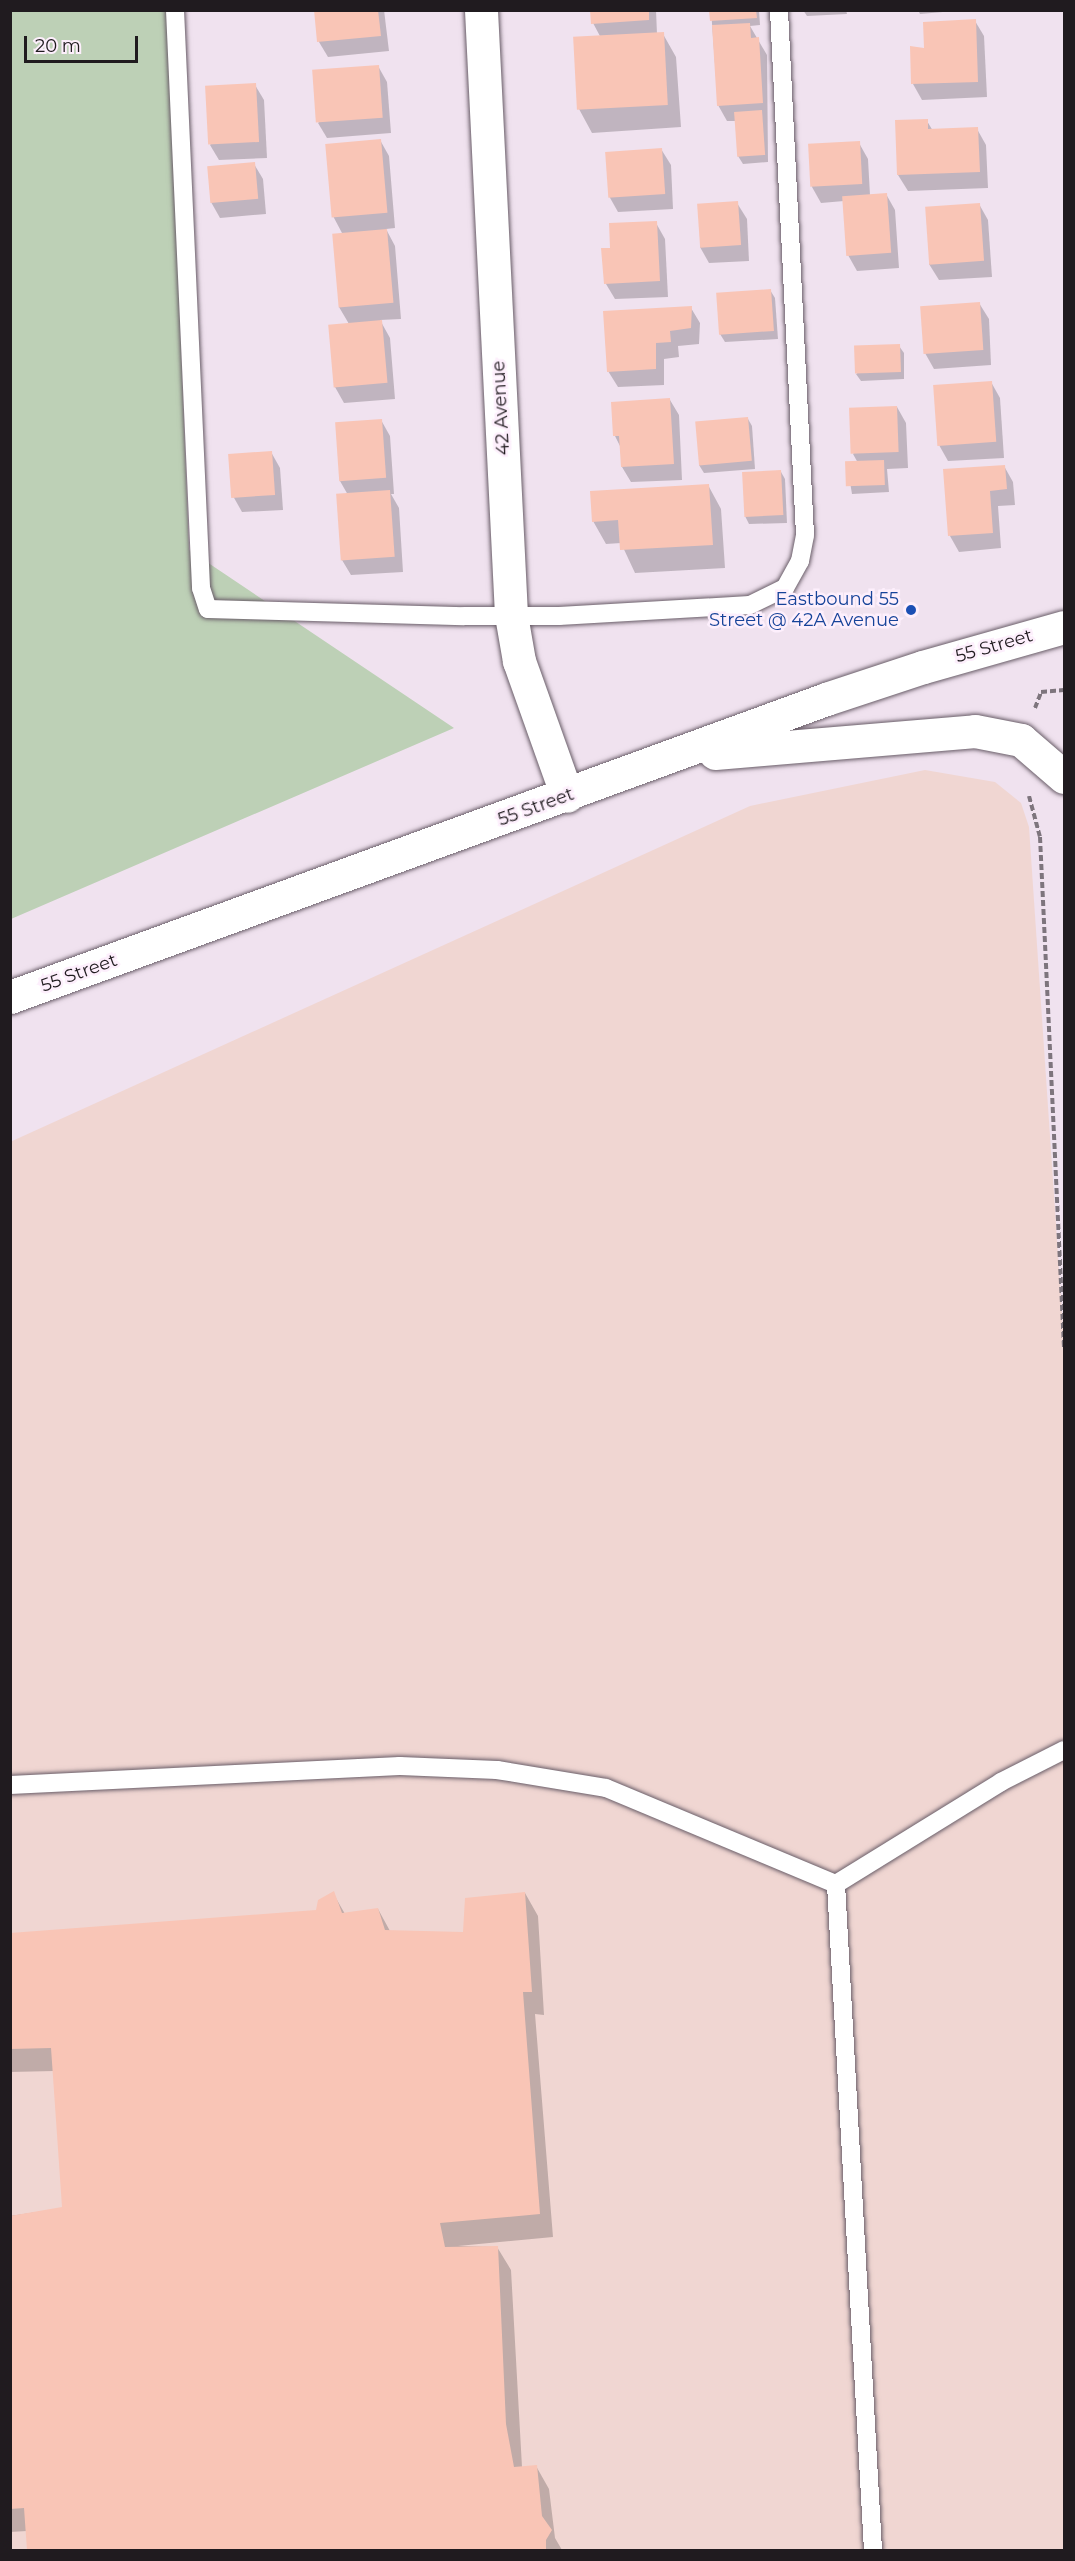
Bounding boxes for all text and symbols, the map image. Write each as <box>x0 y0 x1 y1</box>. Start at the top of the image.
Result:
scale bar <box>27 24 141 62</box>
text: 20 m <box>35 35 81 57</box>
street label: 42 Avenue <box>488 360 514 456</box>
place label: Eastbound 55 Street @ 42A Avenue <box>709 589 899 632</box>
marker: Eastbound 55 Street @ 42A Avenue <box>904 603 918 617</box>
street label: 55 Street <box>953 625 1035 667</box>
street label: 55 Street <box>495 783 577 831</box>
street label: 55 Street <box>38 949 120 997</box>

